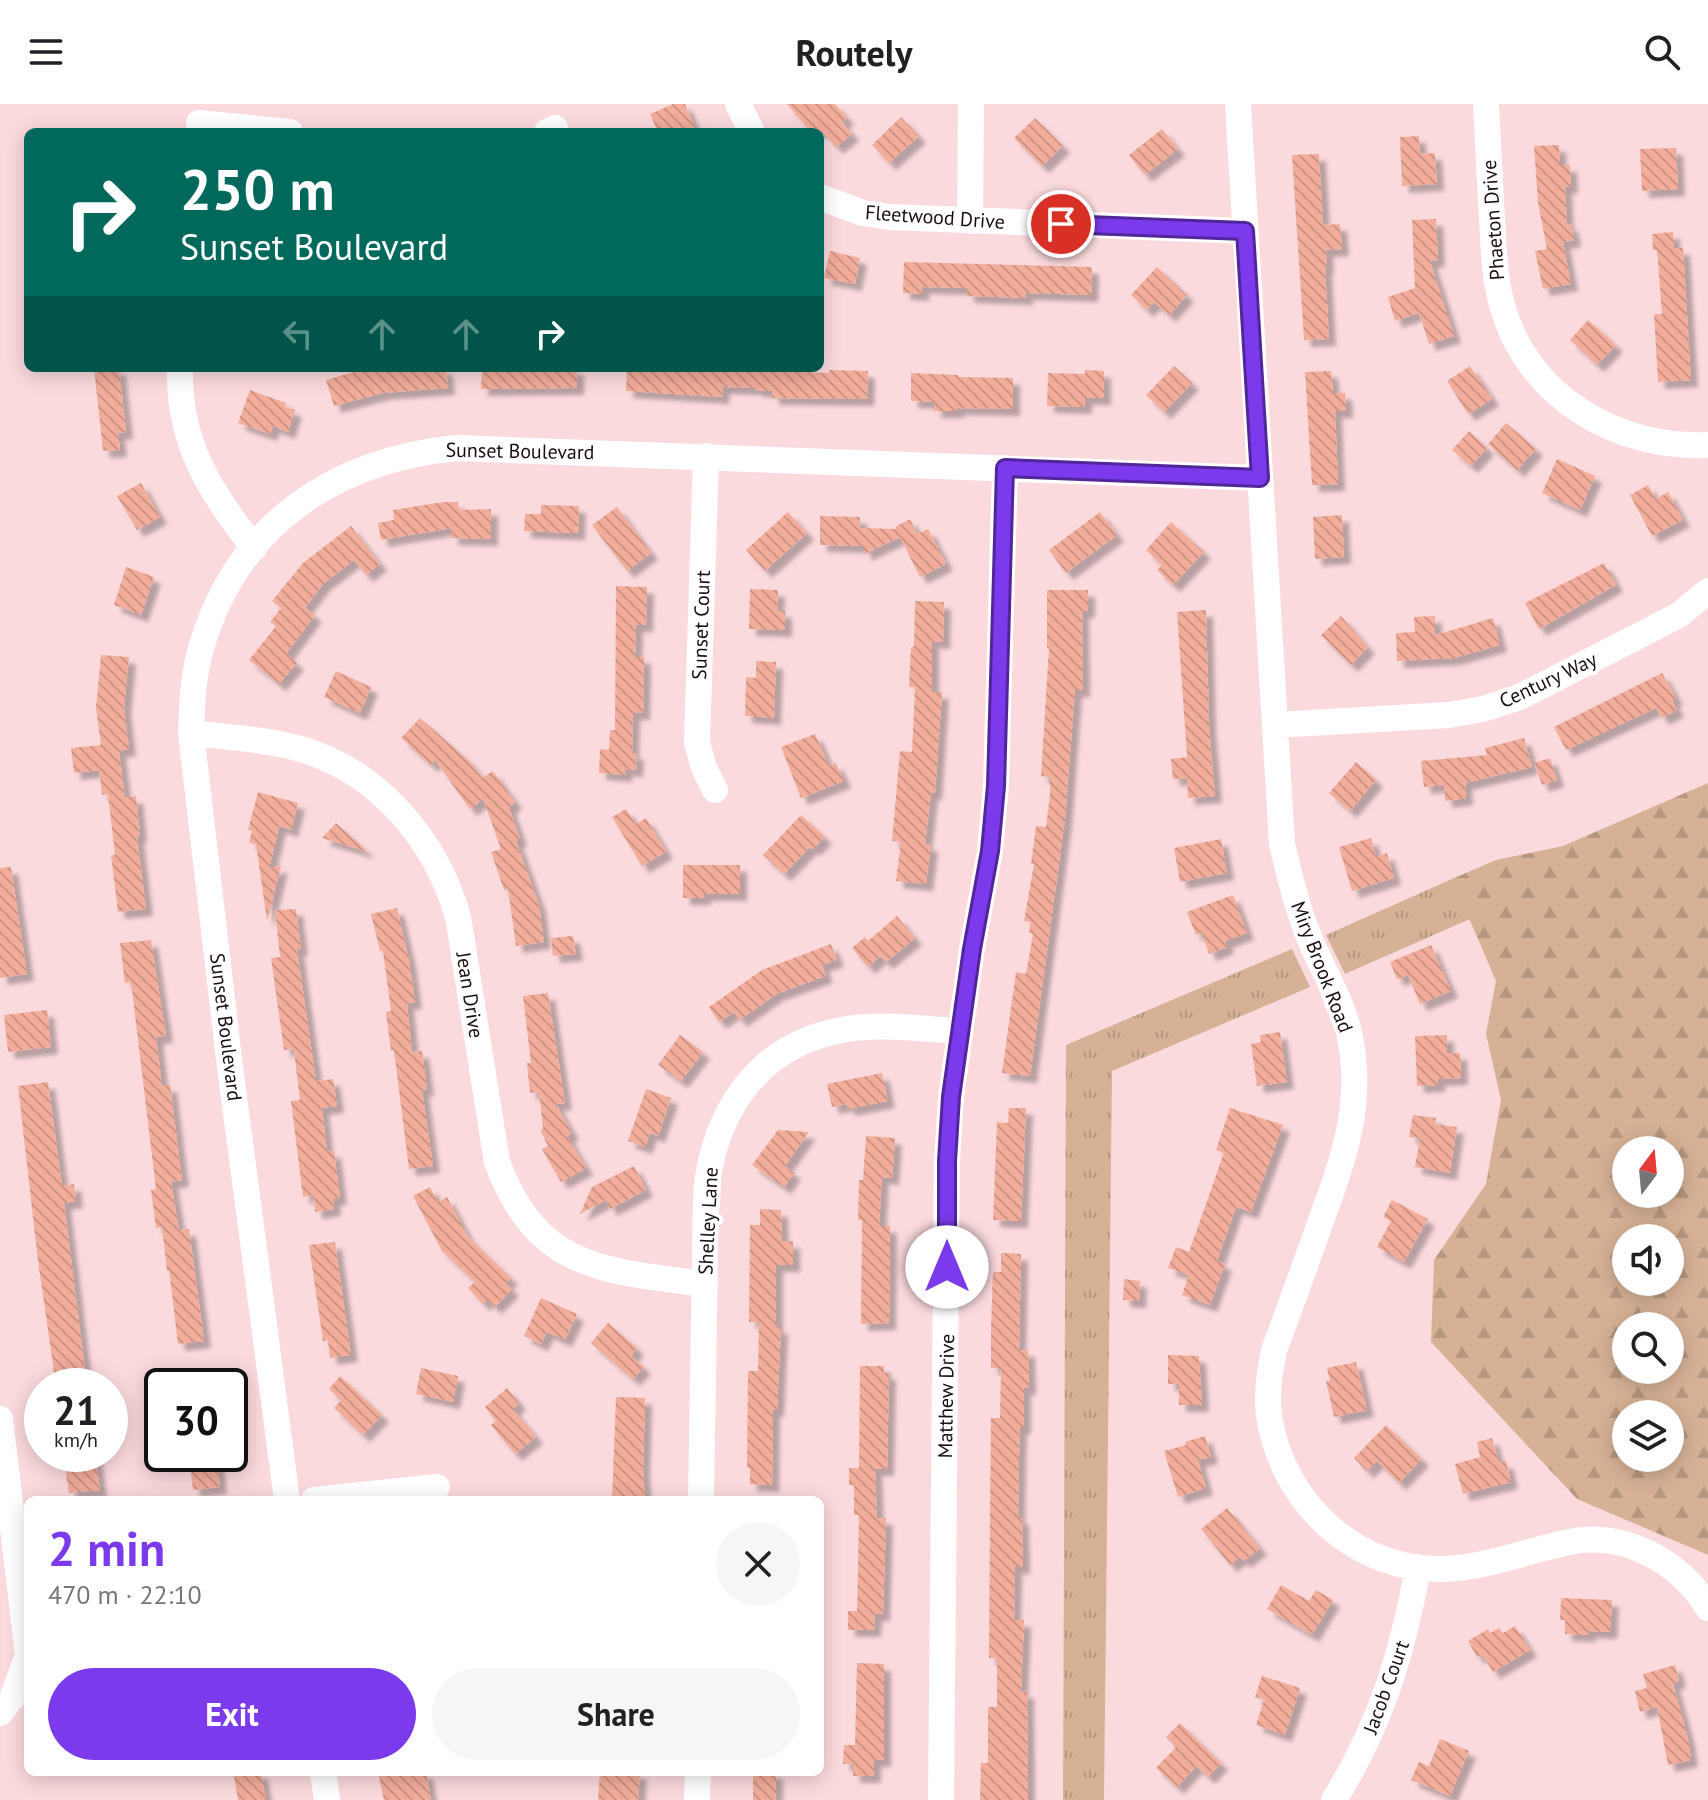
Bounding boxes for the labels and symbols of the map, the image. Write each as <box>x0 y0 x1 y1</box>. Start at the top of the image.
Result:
street label: Phaeton Drive <box>1476 159 1510 281</box>
pin <box>1027 190 1095 258</box>
street label: Fleetwood Drive <box>864 199 1006 235</box>
street label: Sunset Boulevard <box>445 437 595 465</box>
street label: Sunset Court <box>686 570 716 680</box>
street label: Century Way <box>1495 646 1602 714</box>
street label: Miry Brook Road <box>1285 898 1359 1036</box>
street label: Jean Drive <box>450 949 490 1040</box>
street label: Sunset Boulevard <box>204 952 248 1102</box>
north arrow <box>1612 1136 1684 1208</box>
street label: Shelley Lane <box>692 1166 724 1276</box>
position arrow <box>905 1225 989 1309</box>
street label: Matthew Drive <box>932 1334 960 1458</box>
speed limit sign: 30 <box>144 1368 248 1472</box>
street label: Jacob Court <box>1357 1637 1415 1738</box>

